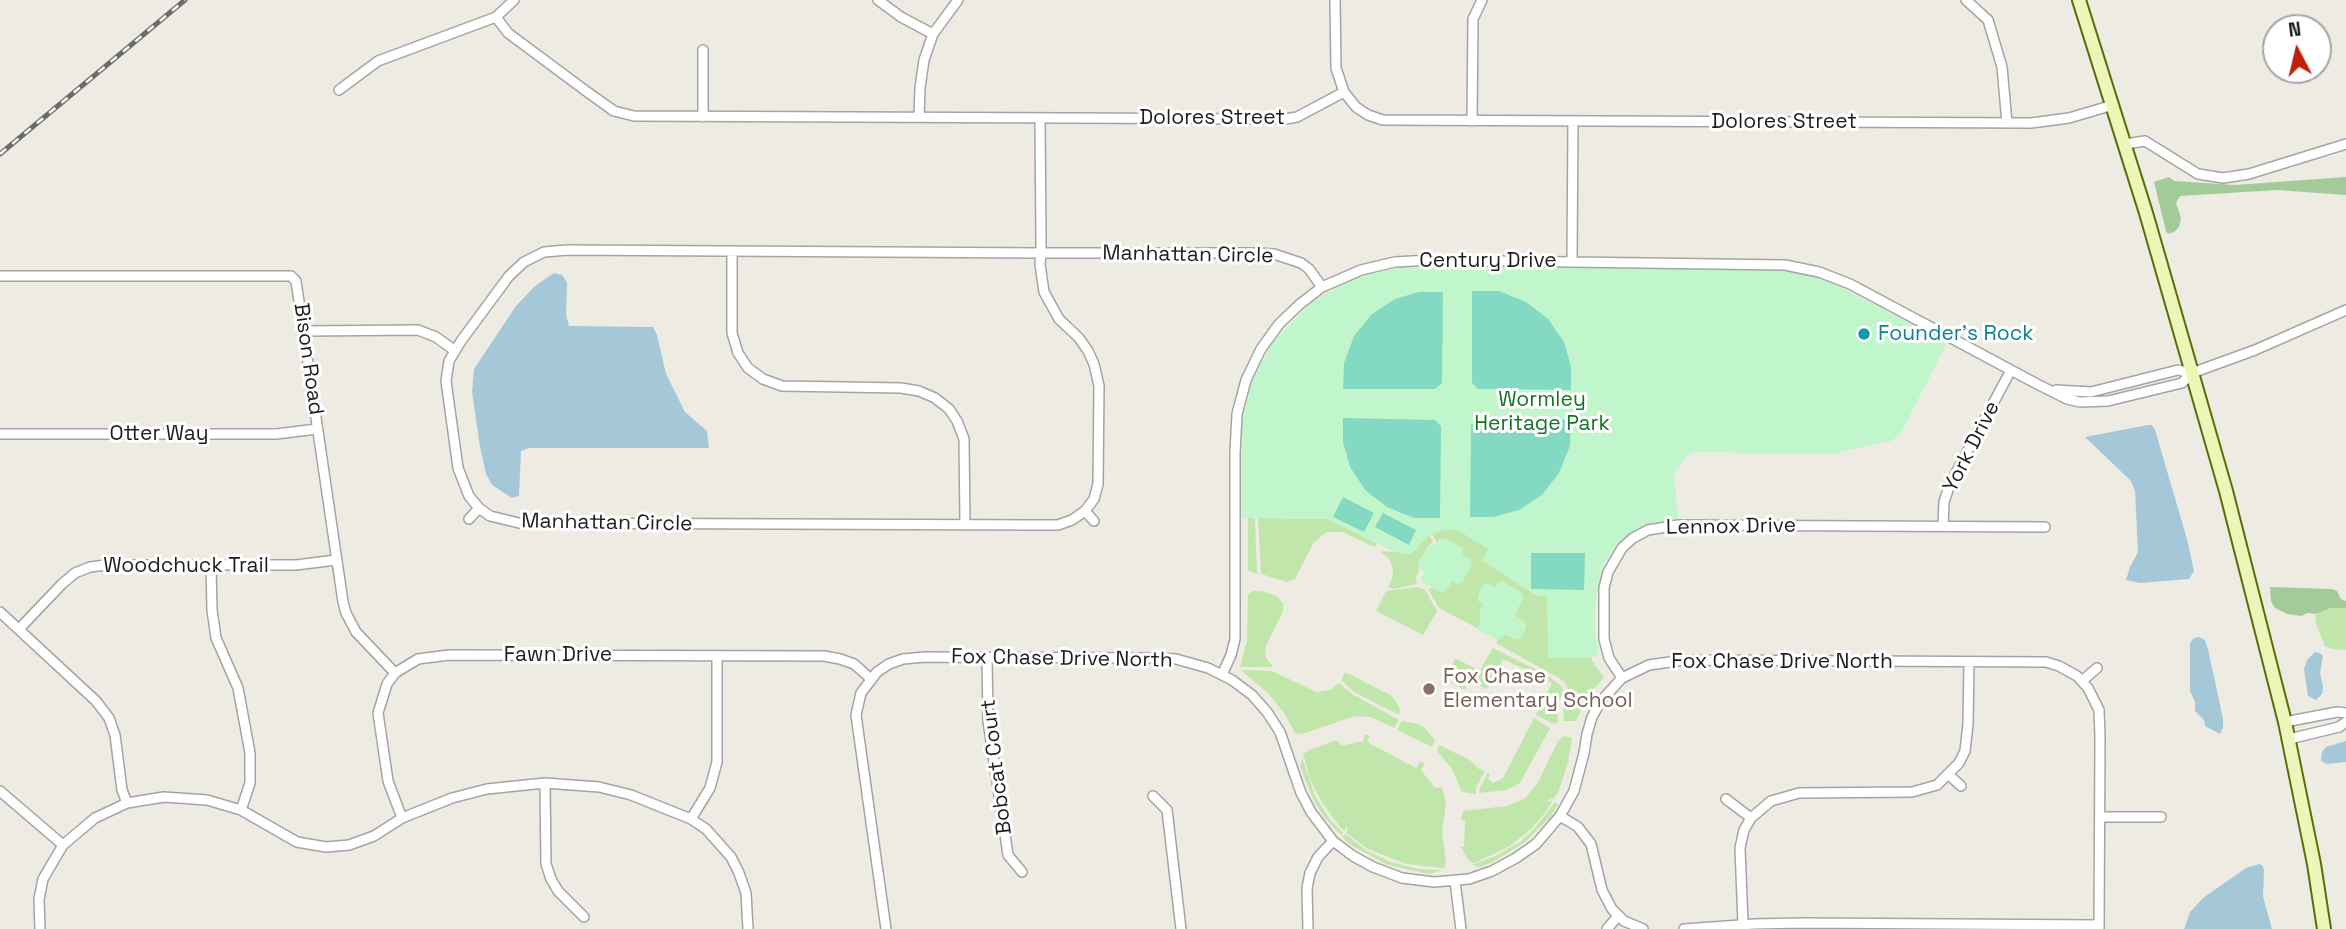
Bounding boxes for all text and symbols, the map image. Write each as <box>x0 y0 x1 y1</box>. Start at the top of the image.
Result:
north arrow <box>2262 14 2332 84</box>
text: N <box>2287 16 2302 43</box>
street label: Dolores Street <box>1139 105 1285 131</box>
street label: Dolores Street <box>1711 109 1857 135</box>
street label: Manhattan Circle <box>1102 241 1274 269</box>
street label: Century Drive <box>1419 248 1557 274</box>
street label: Bison Road <box>288 301 328 417</box>
place label: Founder's Rock <box>1878 321 2034 347</box>
marker: Founder's Rock <box>1856 326 1872 342</box>
park label: Wormley Heritage Park <box>1474 387 1610 437</box>
street label: York Drive <box>1938 397 2006 497</box>
street label: Otter Way <box>109 421 209 447</box>
street label: Manhattan Circle <box>521 509 693 537</box>
street label: Lennox Drive <box>1666 513 1796 541</box>
street label: Woodchuck Trail <box>103 553 269 579</box>
street label: Fawn Drive <box>504 642 612 668</box>
street label: Fox Chase Drive North <box>951 644 1173 674</box>
street label: Fox Chase Drive North <box>1671 649 1893 675</box>
place label: Fox Chase Elementary School <box>1443 664 1633 714</box>
marker: Fox Chase Elementary School <box>1421 681 1437 697</box>
street label: Bobcat Court <box>976 698 1018 836</box>

